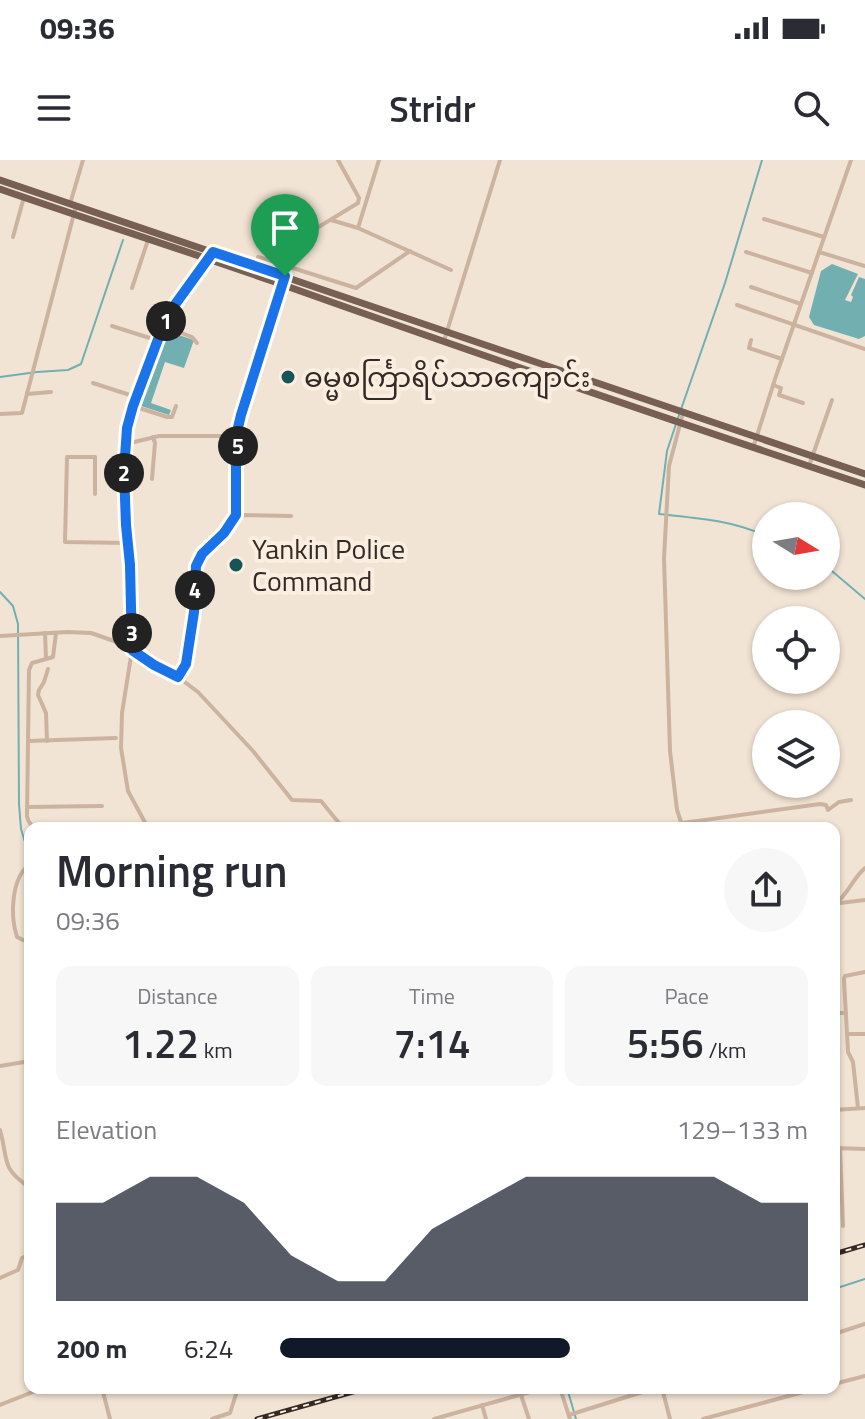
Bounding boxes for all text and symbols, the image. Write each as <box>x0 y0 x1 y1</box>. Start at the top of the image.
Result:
text: 09:36 <box>40 5 115 51</box>
text: Stridr <box>389 81 476 136</box>
icon: menu <box>32 86 76 130</box>
icon: search <box>789 86 833 130</box>
pin <box>251 194 319 276</box>
icon: arrive <box>263 206 307 250</box>
pin: 1 <box>146 301 186 341</box>
text: 1 <box>160 304 172 338</box>
place label: ဓမ္မစင်္ကြာရိပ်သာကျောင်း <box>304 355 590 401</box>
marker: ဓမ္မစင်္ကြာရိပ်သာကျောင်း <box>279 368 297 386</box>
pin: 5 <box>218 426 258 466</box>
text: 5 <box>232 429 244 463</box>
pin: 2 <box>104 453 144 493</box>
text: 2 <box>118 456 130 490</box>
north arrow <box>752 502 840 590</box>
map controls <box>752 502 840 798</box>
place label: Yankin Police Command <box>252 527 405 602</box>
marker: Yankin Police Command <box>227 556 245 574</box>
pin: 4 <box>175 570 215 610</box>
text: 4 <box>189 573 201 607</box>
button: locate <box>752 606 840 694</box>
pin: 3 <box>112 613 152 653</box>
text: 3 <box>126 616 138 650</box>
button: layers <box>752 710 840 798</box>
text: Morning run <box>56 837 288 904</box>
button: share <box>724 848 808 932</box>
text: 09:36 <box>56 901 120 940</box>
text: Distance <box>137 979 218 1013</box>
text: Time <box>409 979 455 1013</box>
text: Pace <box>664 979 709 1013</box>
text: 1.22 <box>122 1013 199 1074</box>
text: 7:14 <box>394 1013 470 1074</box>
text: 5:56 <box>627 1013 704 1074</box>
text: km <box>199 1033 233 1067</box>
text: /km <box>704 1033 746 1067</box>
text: Elevation <box>56 1110 157 1149</box>
text: 129–133 m <box>677 1110 808 1149</box>
text: 200 m <box>56 1329 127 1368</box>
text: 6:24 <box>184 1329 233 1368</box>

